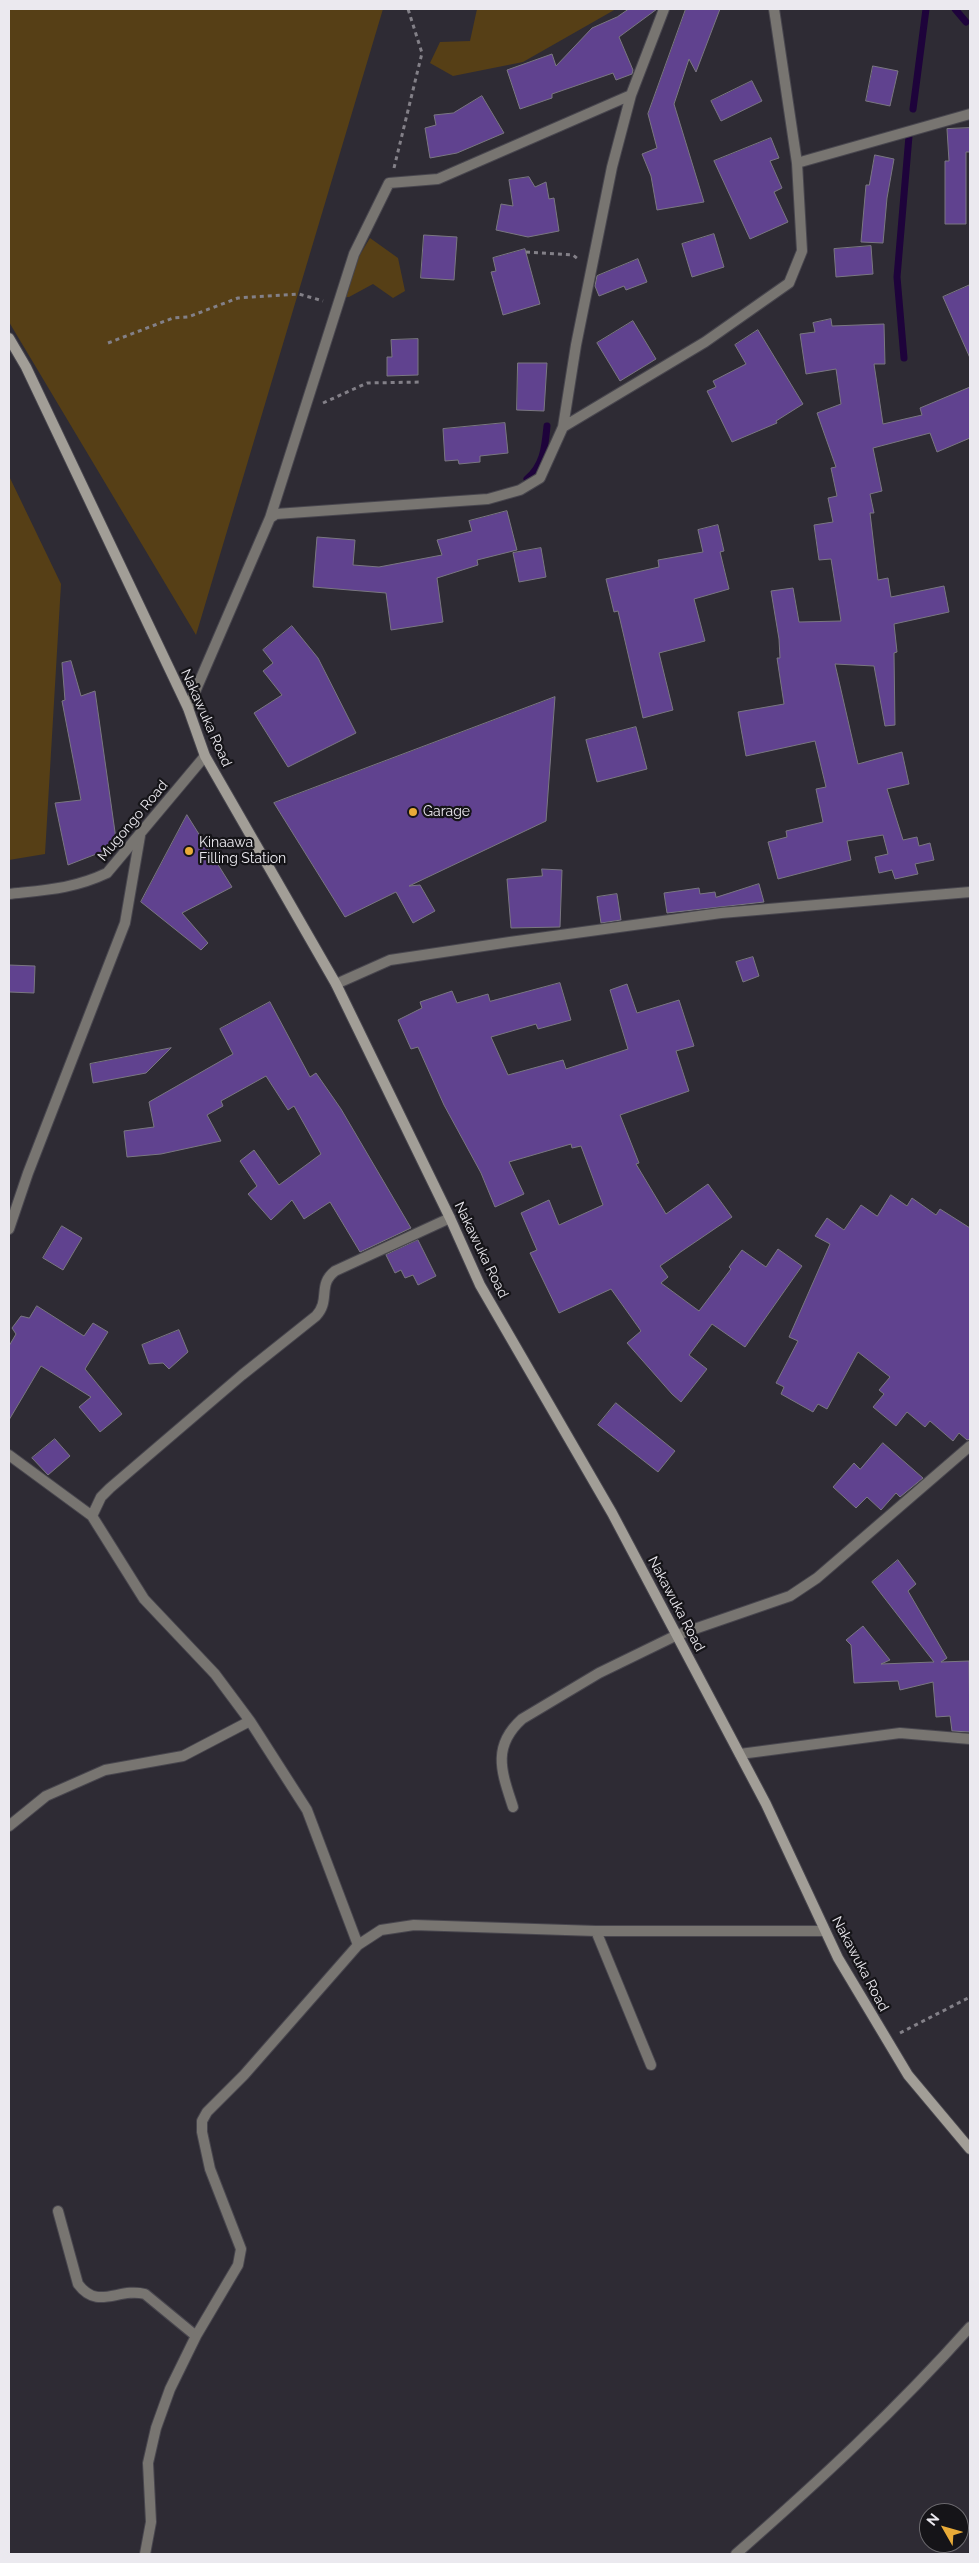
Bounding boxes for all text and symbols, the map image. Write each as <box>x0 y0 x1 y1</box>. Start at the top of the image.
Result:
street label: Nakawuka Road <box>177 667 235 769</box>
street label: Mugongo Road <box>94 777 172 865</box>
place label: Garage <box>423 804 470 820</box>
marker: Garage <box>407 806 419 818</box>
place label: Kinaawa Filling Station <box>199 835 286 868</box>
marker: Kinaawa Filling Station <box>183 845 195 857</box>
street label: Nakawuka Road <box>450 1199 512 1301</box>
street label: Nakawuka Road <box>644 1554 708 1654</box>
street label: Nakawuka Road <box>828 1914 892 2014</box>
north arrow <box>919 2503 969 2553</box>
text: N <box>923 2510 943 2529</box>

